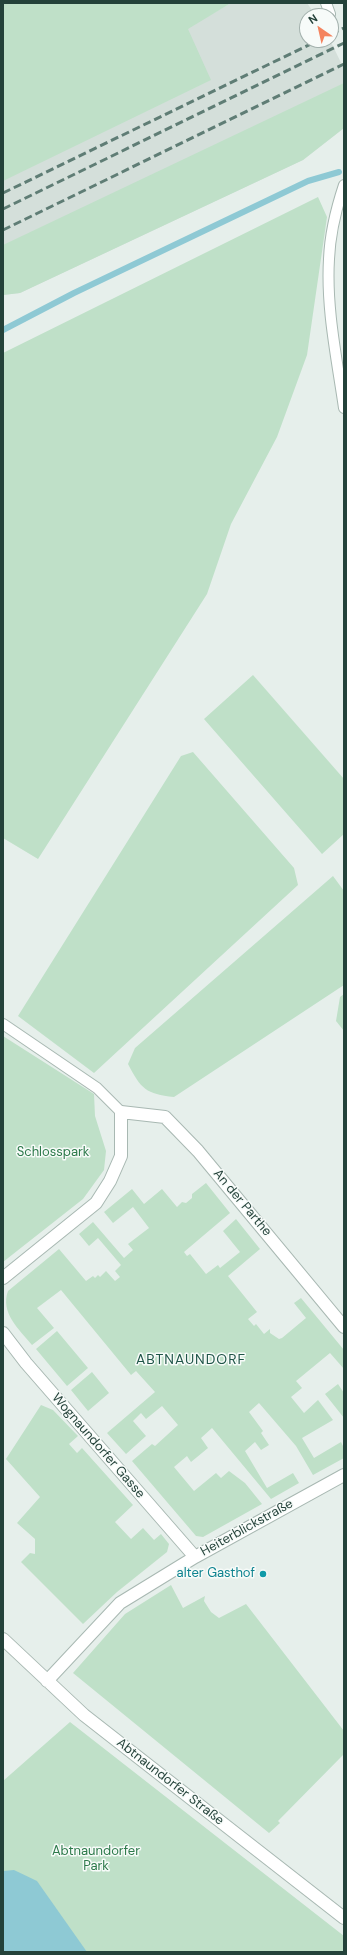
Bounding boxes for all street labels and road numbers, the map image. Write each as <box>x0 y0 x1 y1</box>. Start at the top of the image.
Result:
street label: An der Parthe <box>210 1166 274 1240</box>
street label: Wognaundorfer Gasse <box>48 1390 148 1502</box>
street label: Heiterblickstraße <box>198 1496 296 1560</box>
street label: Abtnaundorfer Straße <box>113 1735 227 1829</box>

